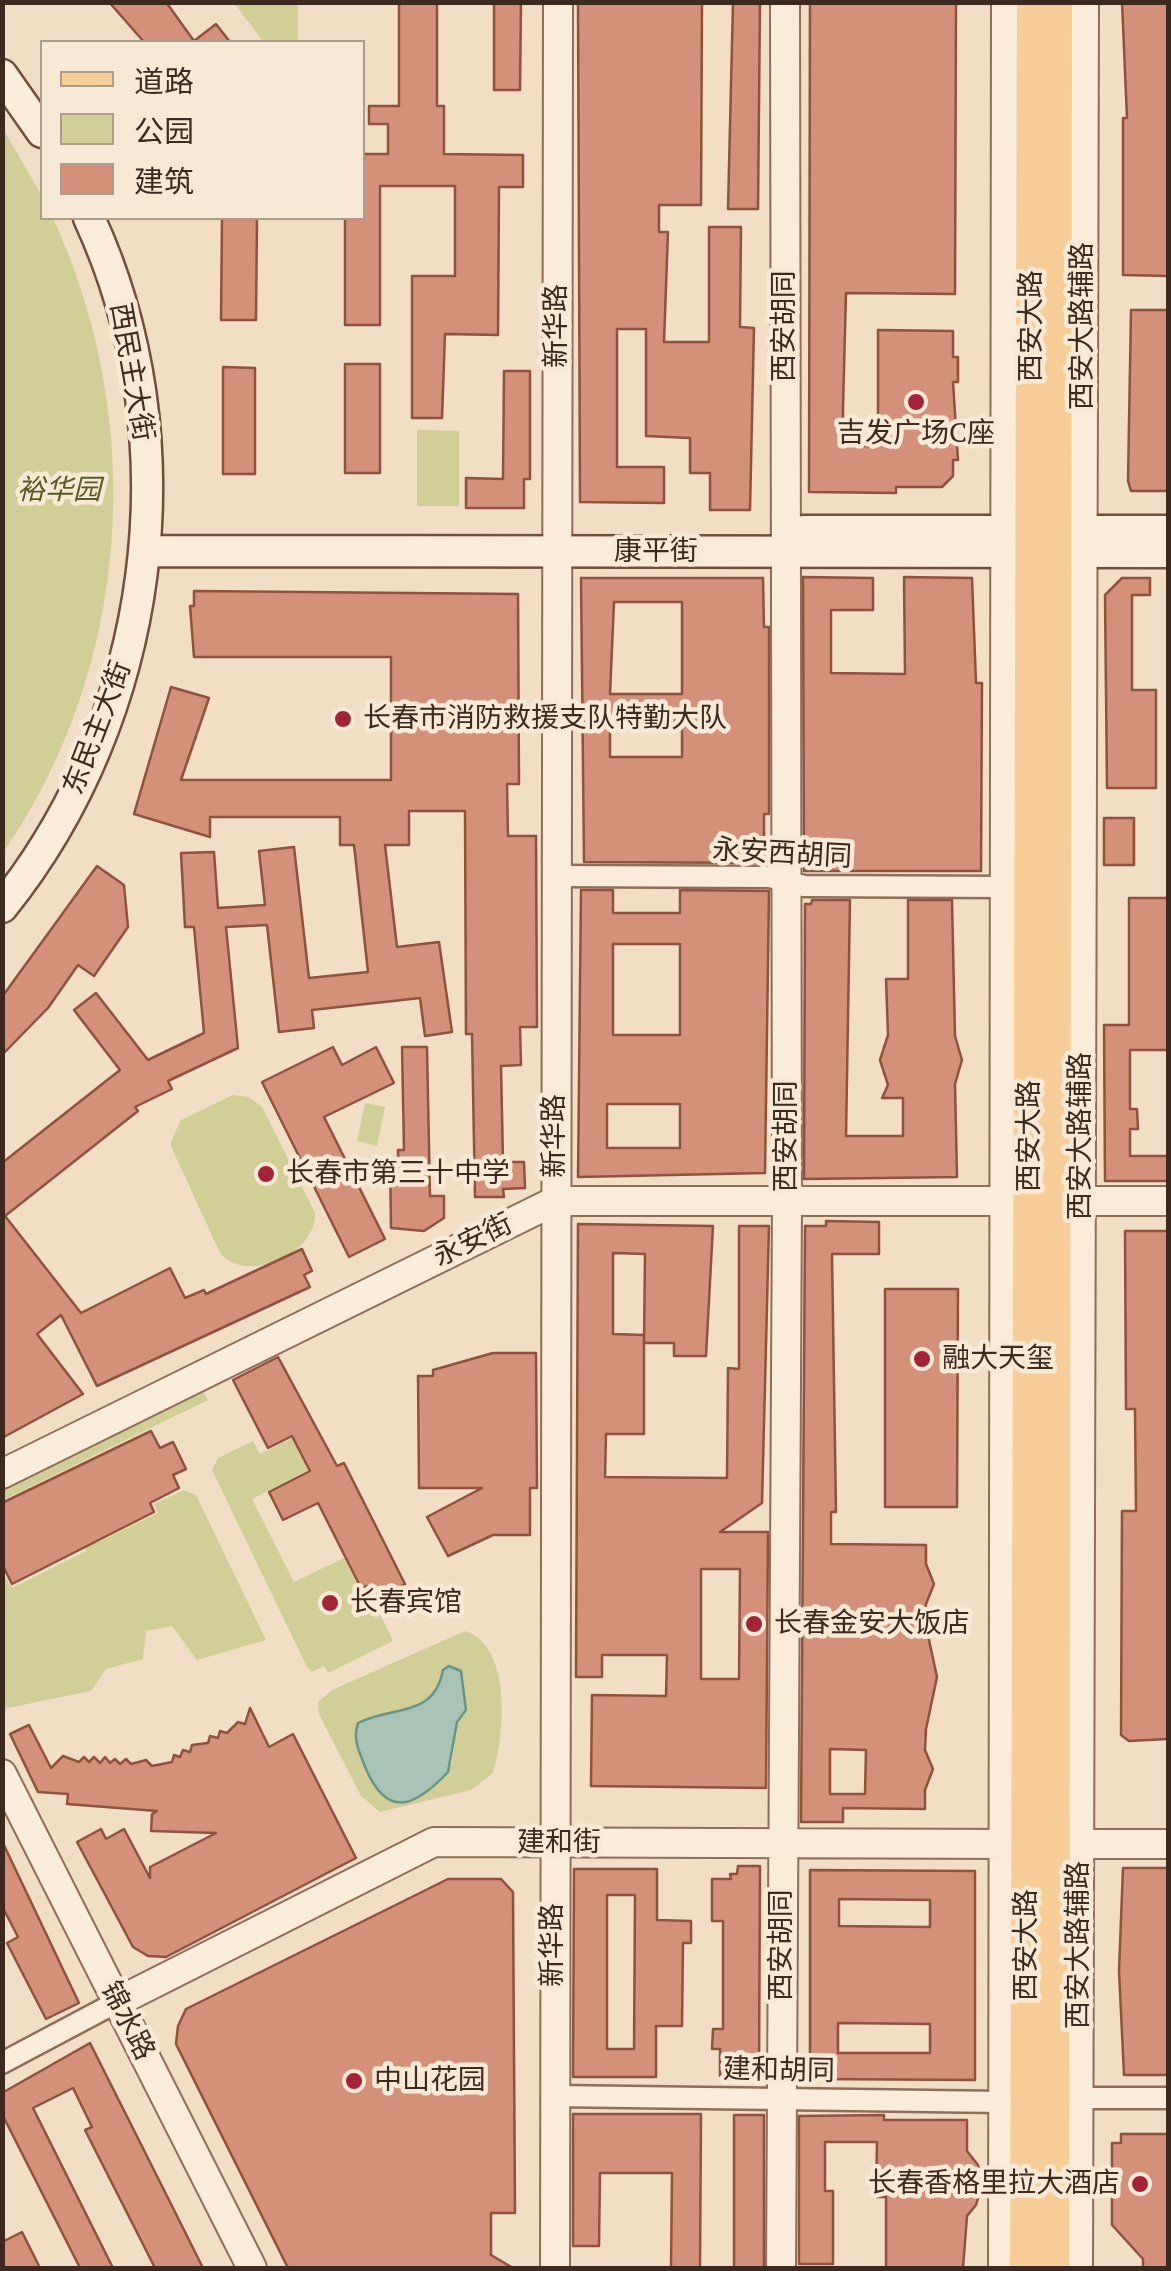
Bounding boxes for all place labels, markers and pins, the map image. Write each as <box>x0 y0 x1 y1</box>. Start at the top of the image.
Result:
marker: 吉发广场C座 <box>905 391 927 413</box>
place label: 吉发广场C座 <box>837 417 995 451</box>
place label: 长春市消防救援支队特勤大队 <box>363 702 727 736</box>
marker: 长春市消防救援支队特勤大队 <box>332 708 354 730</box>
place label: 长春市第三十中学 <box>286 1157 510 1191</box>
marker: 长春市第三十中学 <box>255 1163 277 1185</box>
place label: 融大天玺 <box>942 1342 1054 1376</box>
marker: 融大天玺 <box>911 1348 933 1370</box>
place label: 长春宾馆 <box>350 1586 462 1620</box>
marker: 长春宾馆 <box>319 1592 341 1614</box>
place label: 长春金安大饭店 <box>774 1607 970 1641</box>
marker: 长春金安大饭店 <box>743 1613 765 1635</box>
place label: 中山花园 <box>374 2064 486 2098</box>
marker: 中山花园 <box>343 2070 365 2092</box>
place label: 长春香格里拉大酒店 <box>868 2167 1120 2201</box>
marker: 长春香格里拉大酒店 <box>1129 2173 1151 2195</box>

